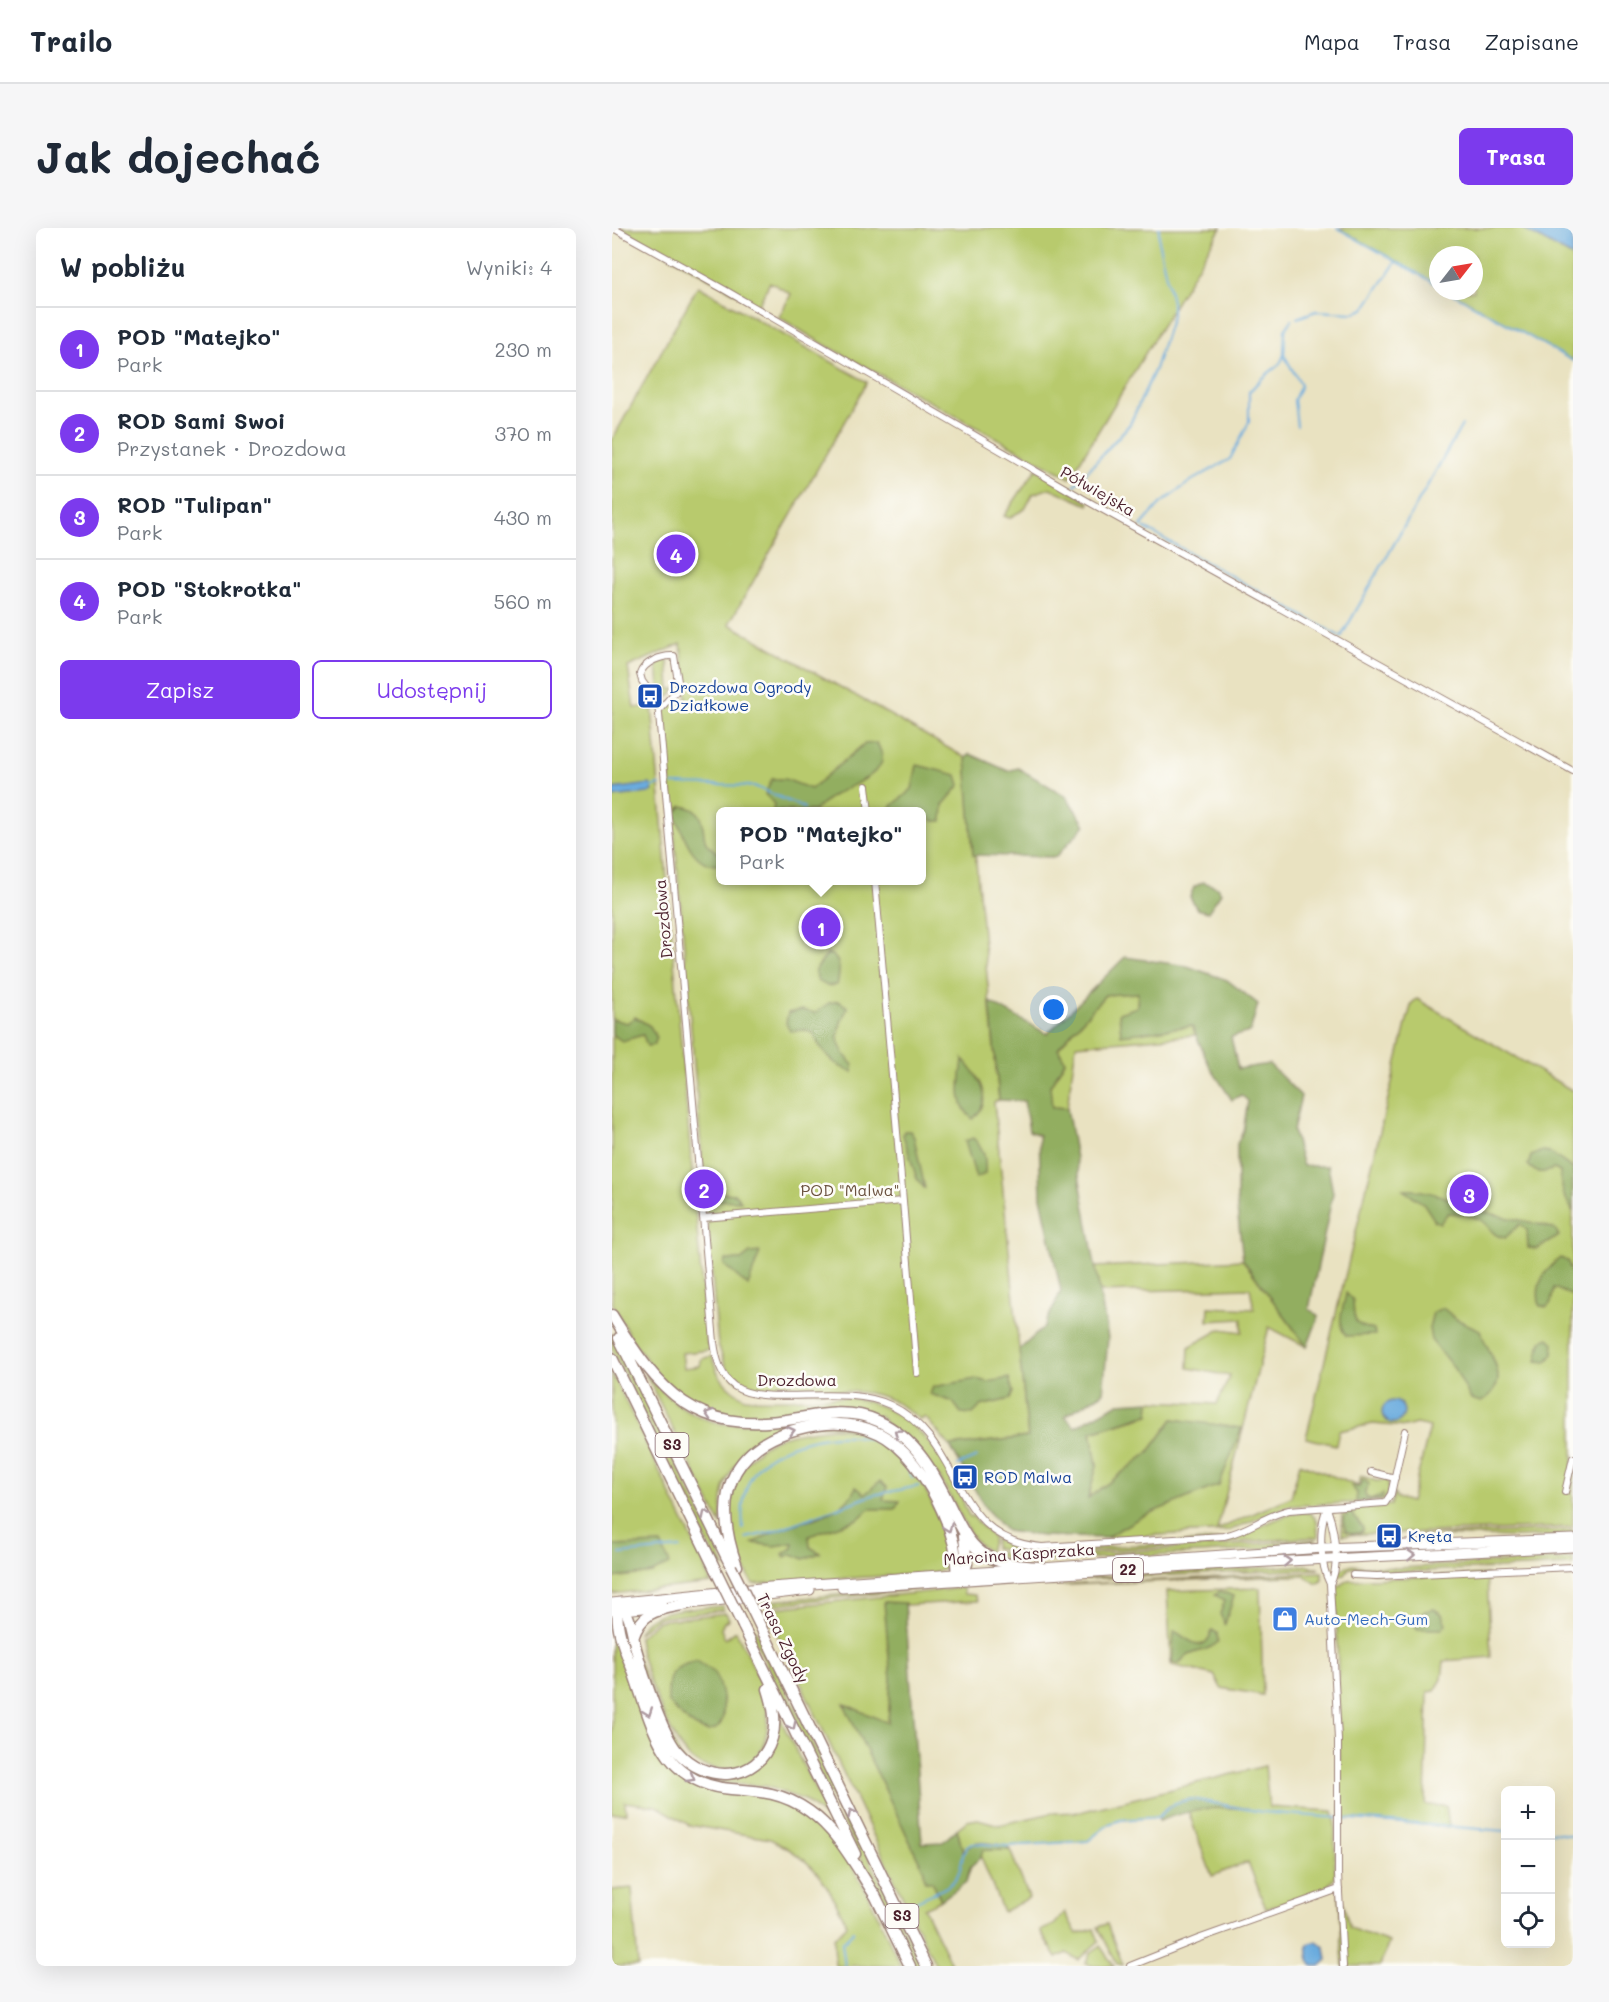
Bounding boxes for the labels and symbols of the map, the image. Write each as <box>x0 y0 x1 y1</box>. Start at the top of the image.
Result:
north arrow <box>1429 246 1483 300</box>
street label: Półwiejska <box>1057 461 1139 520</box>
pin: 4 <box>656 532 696 576</box>
place label: Drozdowa Ogrody Działkowe <box>669 676 812 715</box>
bus stop icon: Drozdowa Ogrody Działkowe <box>635 681 665 711</box>
street label: Drozdowa <box>649 879 676 960</box>
pin: 1 <box>802 904 840 950</box>
your location <box>1039 995 1068 1024</box>
pin: 2 <box>684 1166 724 1212</box>
pin: 3 <box>1450 1172 1488 1216</box>
park label: POD "Malwa" <box>801 1179 899 1200</box>
street label: Drozdowa <box>757 1369 837 1390</box>
one-way arrow <box>704 1409 715 1421</box>
one-way arrow <box>785 1426 795 1438</box>
one-way arrow <box>893 1429 904 1440</box>
road number: S3 <box>656 1433 688 1457</box>
bus stop icon: ROD Malwa <box>950 1462 980 1492</box>
place label: ROD Malwa <box>984 1466 1072 1487</box>
one-way arrow <box>701 1510 713 1521</box>
bus stop icon: Kręta <box>1374 1521 1404 1551</box>
one-way arrow <box>941 1522 954 1533</box>
place label: Kręta <box>1408 1525 1453 1546</box>
street label: Marcina Kasprzaka <box>943 1538 1095 1569</box>
one-way arrow <box>1406 1549 1415 1562</box>
one-way arrow <box>1283 1555 1292 1568</box>
road number: 22 <box>1113 1558 1143 1582</box>
street label: Trasa Zgody <box>753 1589 814 1686</box>
shop icon: Auto-Mech-Gum <box>1270 1604 1300 1634</box>
place label: Auto-Mech-Gum <box>1304 1608 1428 1629</box>
one-way arrow <box>640 1706 653 1717</box>
one-way arrow <box>784 1719 796 1730</box>
one-way arrow <box>685 1770 695 1782</box>
one-way arrow <box>847 1809 859 1820</box>
road number: S3 <box>886 1904 918 1928</box>

